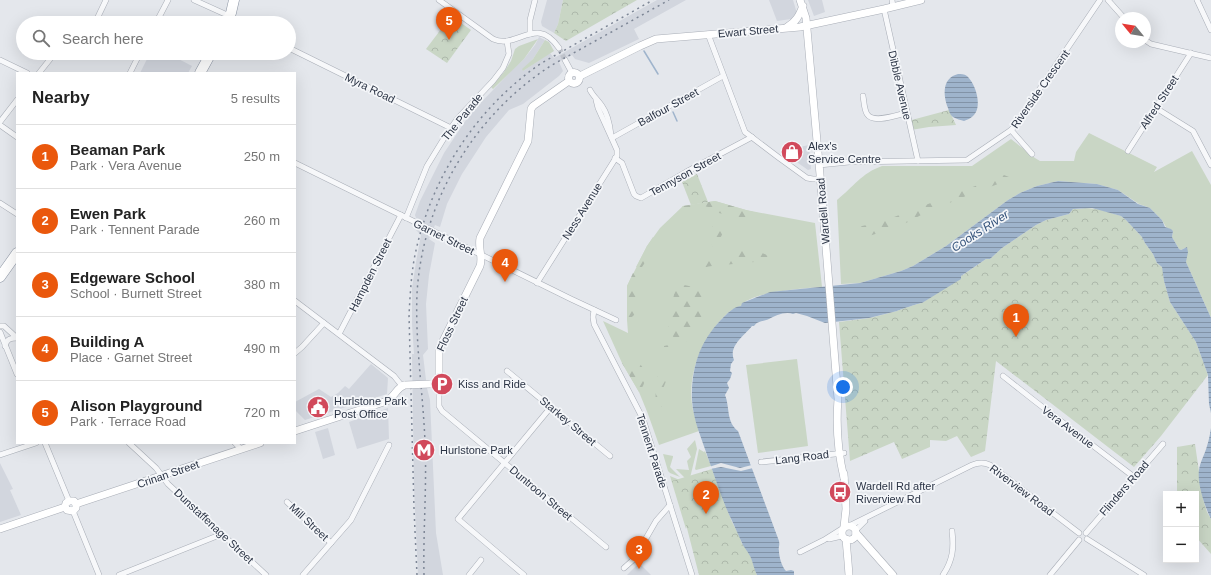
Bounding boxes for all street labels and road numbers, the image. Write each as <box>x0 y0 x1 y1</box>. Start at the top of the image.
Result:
street label: Ewart Street <box>717 22 779 40</box>
street label: Riverside Crescent <box>1008 47 1072 131</box>
street label: Dibble Avenue <box>886 49 914 121</box>
street label: Myra Road <box>343 71 397 105</box>
street label: Alfred Street <box>1137 73 1181 131</box>
street label: Balfour Street <box>636 85 700 129</box>
street label: The Parade <box>439 91 485 143</box>
street label: Tennyson Street <box>647 149 723 199</box>
street label: Wardell Road <box>814 177 832 245</box>
street label: Ness Avenue <box>560 180 604 242</box>
street label: Garnet Street <box>412 217 476 257</box>
street label: Hampden Street <box>346 237 394 313</box>
street label: Floss Street <box>434 295 470 353</box>
street label: Starkey Street <box>537 394 599 448</box>
street label: Vera Avenue <box>1040 403 1096 451</box>
street label: Tennent Parade <box>634 412 670 490</box>
street label: Lang Road <box>775 448 829 466</box>
street label: Crinan Street <box>135 458 201 490</box>
street label: Flinders Road <box>1097 458 1151 518</box>
street label: Riverview Road <box>988 462 1056 518</box>
street label: Duntroon Street <box>507 463 575 523</box>
street label: Dunstaffenage Street <box>172 486 256 566</box>
street label: Mill Street <box>287 501 331 543</box>

